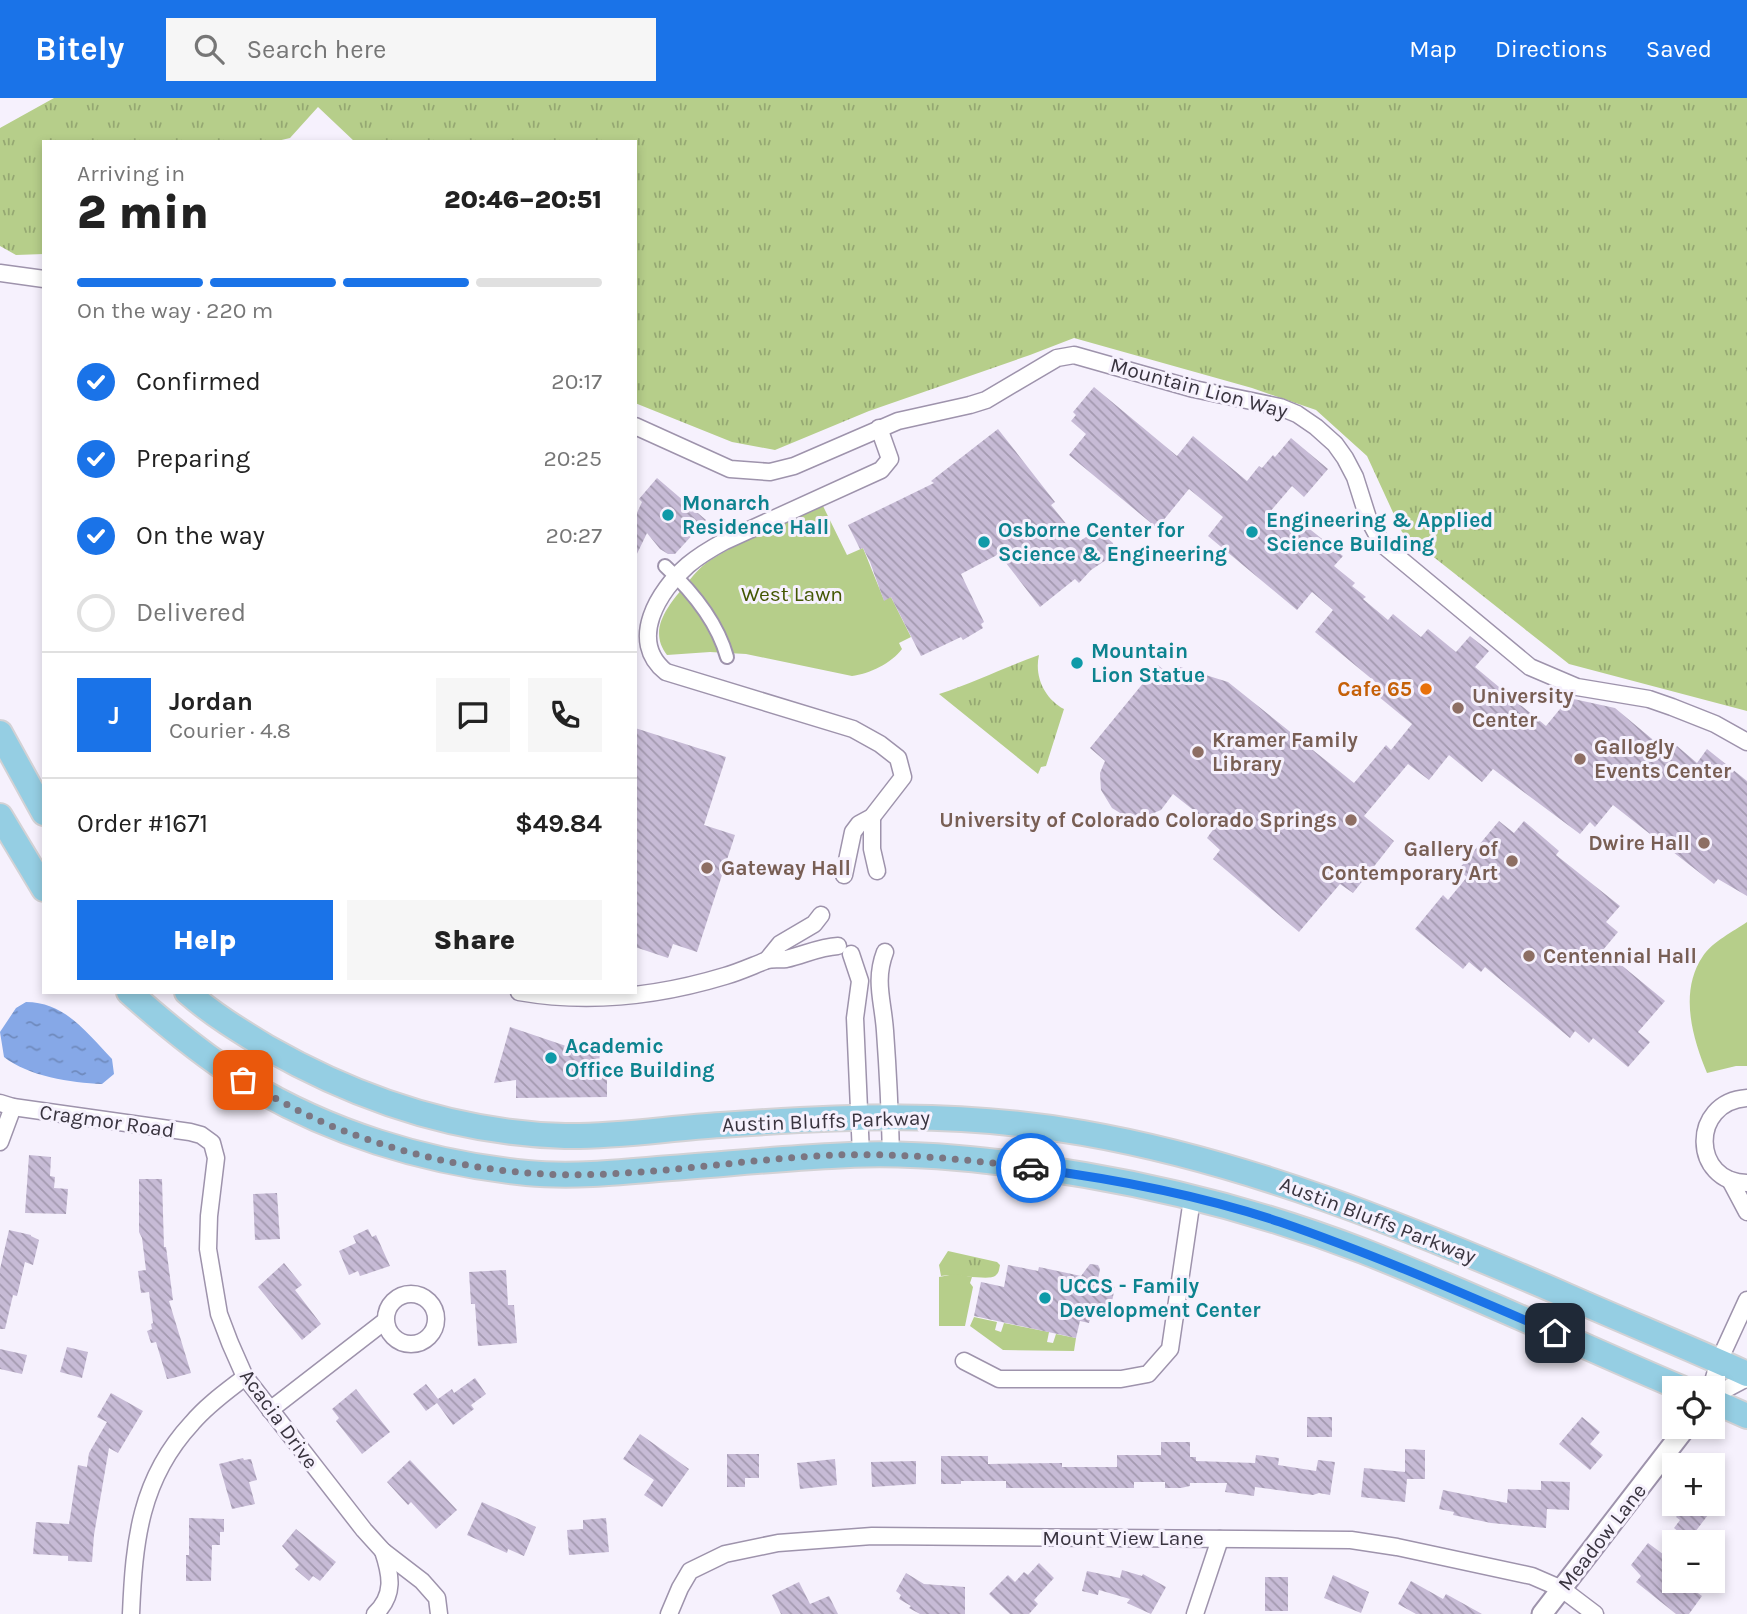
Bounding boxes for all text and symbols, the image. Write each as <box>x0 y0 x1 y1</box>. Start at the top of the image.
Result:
search box <box>166 18 656 81</box>
text: Bitely <box>35 30 124 68</box>
icon: search <box>190 30 228 68</box>
text: Search here <box>246 34 386 65</box>
text: Map <box>1409 35 1457 63</box>
text: Directions <box>1495 35 1608 63</box>
text: Saved <box>1646 35 1712 63</box>
text: Arriving in <box>77 160 185 187</box>
text: 20:46–20:51 <box>444 184 602 215</box>
text: 2 min <box>77 186 209 240</box>
text: On the way · 220 m <box>77 297 273 324</box>
street label: Mountain Lion Way <box>1108 353 1291 423</box>
icon: check <box>77 363 115 401</box>
text: Confirmed <box>136 366 261 397</box>
text: 20:17 <box>551 368 602 395</box>
icon: check <box>77 440 115 478</box>
text: Preparing <box>136 443 250 474</box>
text: 20:25 <box>543 445 602 472</box>
place label: Monarch Residence Hall <box>682 491 829 539</box>
marker: Monarch Residence Hall <box>660 507 676 523</box>
place label: Engineering & Applied Science Building <box>1266 508 1493 556</box>
icon: check <box>77 517 115 555</box>
place label: Osborne Center for Science & Engineering <box>998 518 1227 566</box>
text: On the way <box>136 520 265 551</box>
text: 20:27 <box>546 522 602 549</box>
marker: Engineering & Applied Science Building <box>1244 524 1260 540</box>
marker: Osborne Center for Science & Engineering <box>976 534 992 550</box>
park label: West Lawn <box>741 582 843 606</box>
text: Delivered <box>136 597 246 628</box>
place label: Mountain Lion Statue <box>1091 639 1205 687</box>
marker: Mountain Lion Statue <box>1069 655 1085 671</box>
place label: Cafe 65 <box>1337 677 1412 701</box>
button: chat <box>436 678 510 752</box>
button: phone <box>528 678 602 752</box>
marker: Cafe 65 <box>1418 681 1434 697</box>
place label: University Center <box>1472 684 1574 732</box>
text: Jordan <box>169 686 253 717</box>
text: J <box>108 700 120 731</box>
marker: University Center <box>1450 700 1466 716</box>
text: Courier · 4.8 <box>169 717 291 744</box>
place label: Kramer Family Library <box>1212 728 1358 776</box>
place label: Gallogly Events Center <box>1594 735 1732 783</box>
marker: Kramer Family Library <box>1190 744 1206 760</box>
marker: Gallogly Events Center <box>1572 751 1588 767</box>
text: Order #1671 <box>77 808 208 839</box>
text: $49.84 <box>515 808 602 839</box>
place label: University of Colorado Colorado Springs <box>939 808 1337 832</box>
marker: University of Colorado Colorado Springs <box>1343 812 1359 828</box>
place label: Dwire Hall <box>1588 831 1690 855</box>
marker: Dwire Hall <box>1696 835 1712 851</box>
place label: Gallery of Contemporary Art <box>1321 837 1498 885</box>
marker: Gallery of Contemporary Art <box>1504 853 1520 869</box>
place label: Gateway Hall <box>721 856 851 880</box>
marker: Gateway Hall <box>699 860 715 876</box>
button: Help <box>77 900 333 980</box>
button: Share <box>347 900 602 980</box>
place label: Centennial Hall <box>1543 944 1697 968</box>
marker: Centennial Hall <box>1521 948 1537 964</box>
place label: Academic Office Building <box>565 1034 714 1082</box>
pin <box>213 1050 273 1110</box>
marker: Academic Office Building <box>543 1050 559 1066</box>
icon: bag <box>224 1061 262 1099</box>
street label: Cragmor Road <box>38 1100 176 1142</box>
street label: Austin Bluffs Parkway <box>721 1105 931 1137</box>
courier <box>996 1133 1066 1203</box>
icon: car <box>1012 1149 1050 1187</box>
street label: Austin Bluffs Parkway <box>1276 1171 1480 1269</box>
place label: UCCS - Family Development Center <box>1059 1274 1261 1322</box>
marker: UCCS - Family Development Center <box>1037 1290 1053 1306</box>
pin <box>1525 1303 1585 1363</box>
icon: home <box>1536 1314 1574 1352</box>
street label: Acacia Drive <box>235 1365 323 1473</box>
map controls <box>1662 1376 1725 1593</box>
button: locate <box>1662 1376 1725 1439</box>
button: + <box>1662 1453 1725 1516</box>
street label: Meadow Lane <box>1553 1479 1651 1595</box>
street label: Mount View Lane <box>1042 1526 1204 1550</box>
button: − <box>1662 1530 1725 1593</box>

